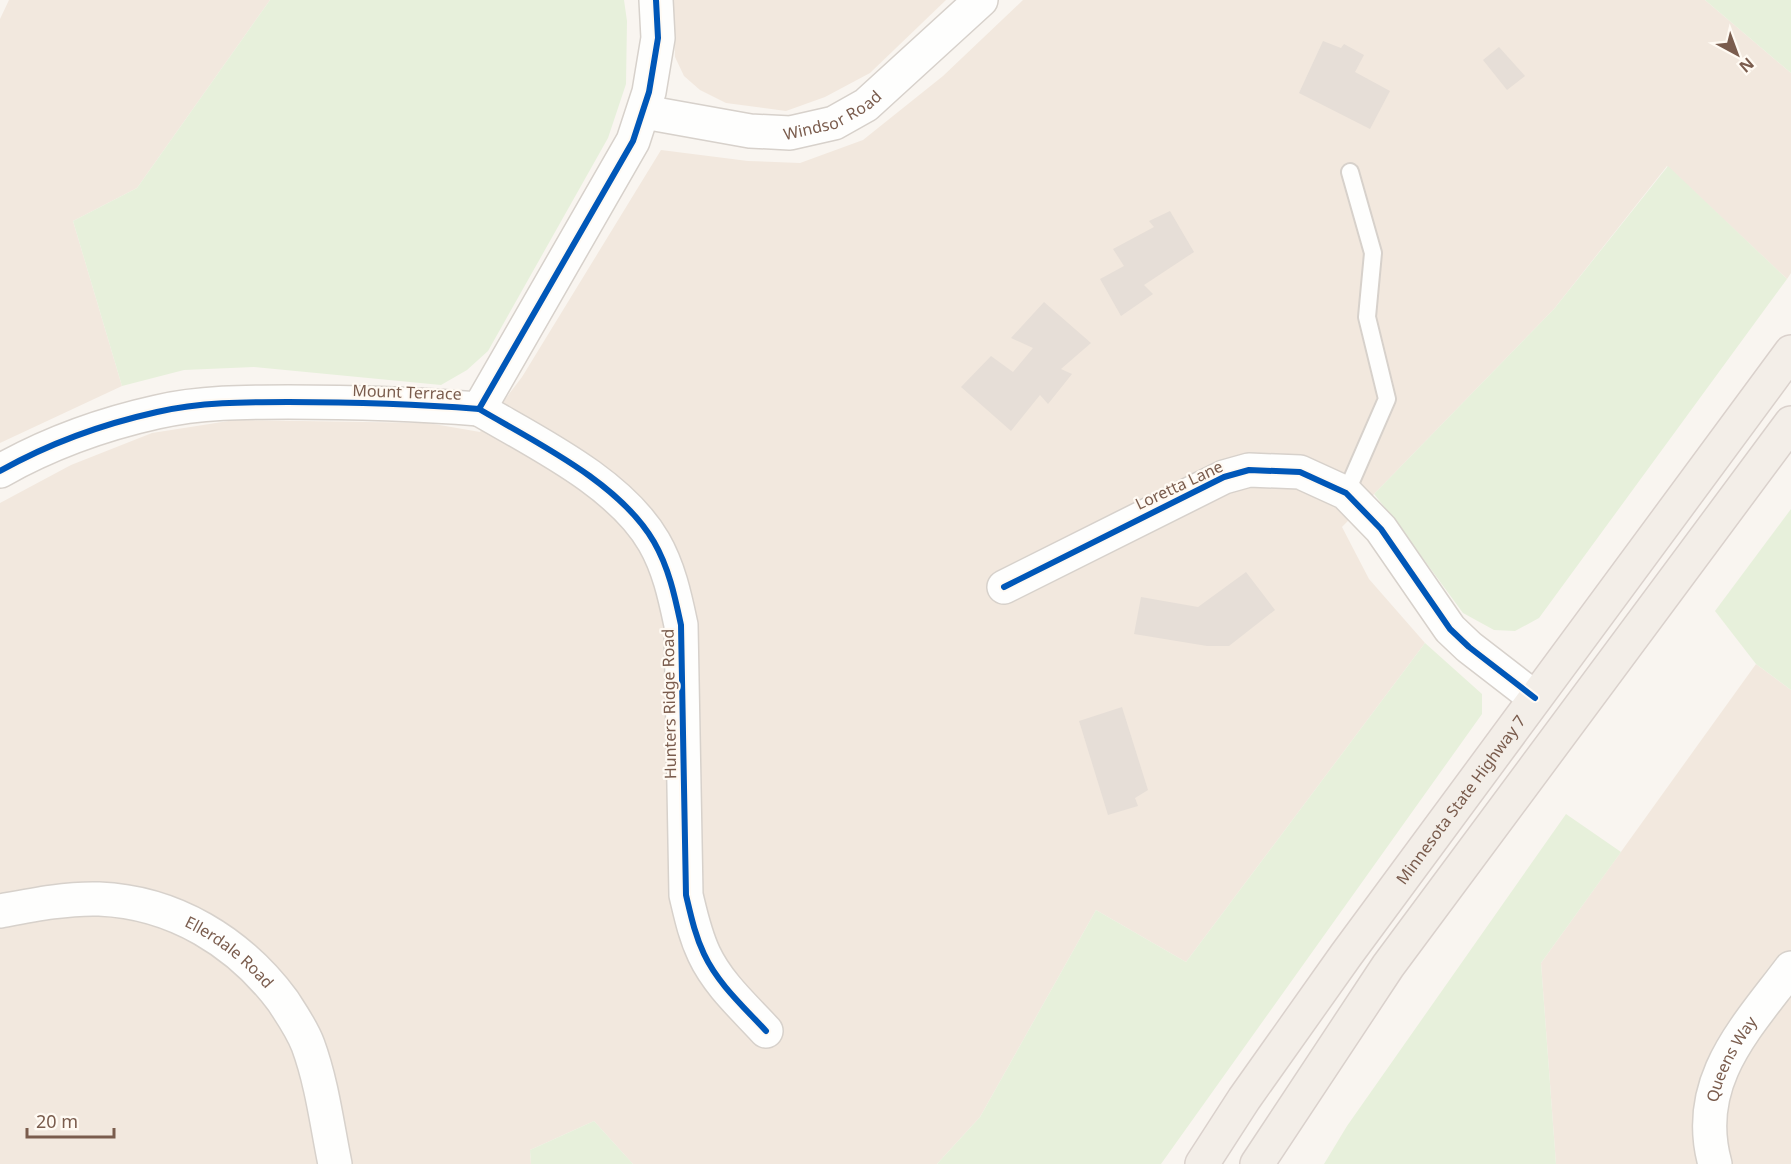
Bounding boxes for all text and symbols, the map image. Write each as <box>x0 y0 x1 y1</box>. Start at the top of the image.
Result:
north arrow <box>1707 24 1767 84</box>
text: N <box>1735 53 1759 78</box>
street label: Windsor Road <box>781 85 886 145</box>
street label: Mount Terrace <box>352 379 462 405</box>
street label: Loretta Lane <box>1132 455 1226 515</box>
street label: Hunters Ridge Road <box>657 629 681 779</box>
street label: Minnesota State Highway 7 <box>1391 711 1530 889</box>
street label: Ellerdale Road <box>181 911 279 993</box>
street label: Queens Way <box>1701 1011 1762 1104</box>
scale bar <box>27 1101 114 1139</box>
text: 20 m <box>36 1109 78 1133</box>

